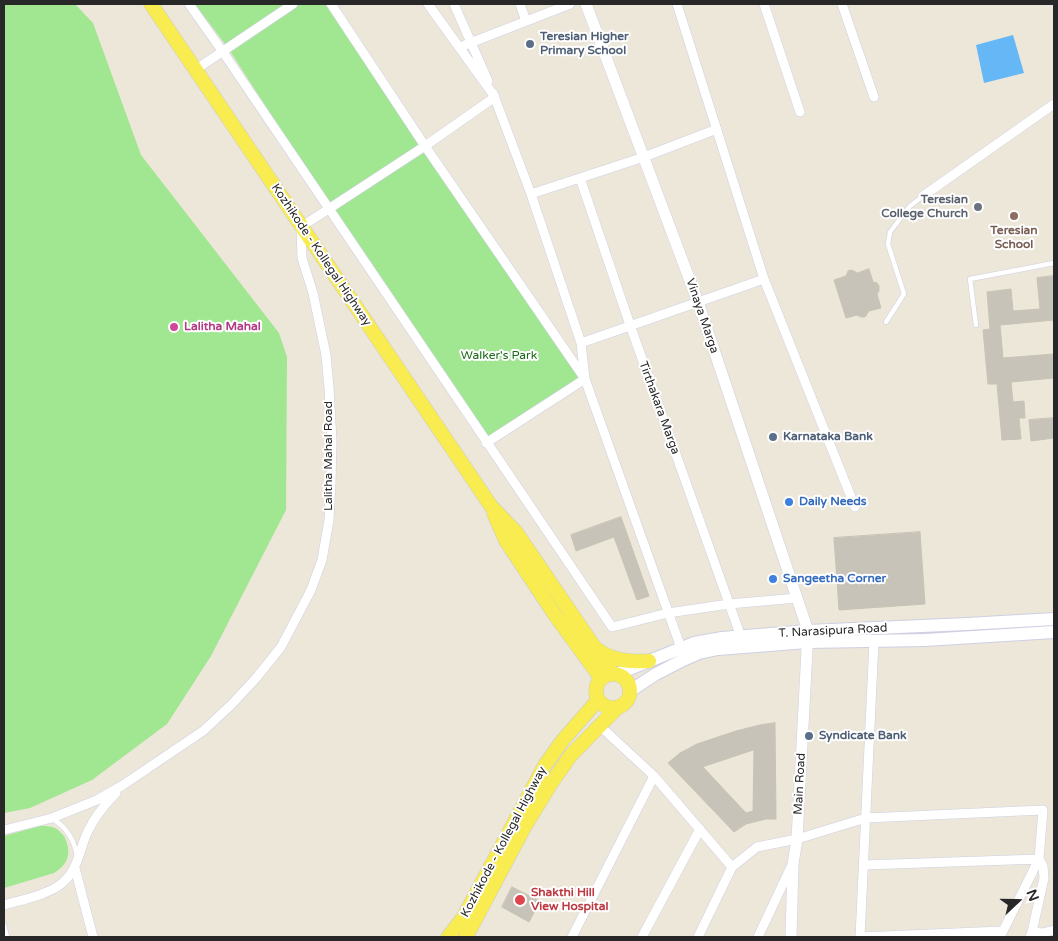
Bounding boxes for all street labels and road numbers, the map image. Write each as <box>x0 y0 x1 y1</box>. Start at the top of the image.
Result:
street label: Kozhikode - Kollegal Highway <box>268 181 374 329</box>
street label: Vinaya Marga <box>682 277 722 355</box>
street label: Tirthakara Marga <box>635 359 683 457</box>
street label: Lalitha Mahal Road <box>322 401 336 511</box>
street label: T. Narasipura Road <box>778 621 888 641</box>
street label: Main Road <box>791 753 809 815</box>
street label: Kozhikode - Kollegal Highway <box>458 764 550 920</box>

